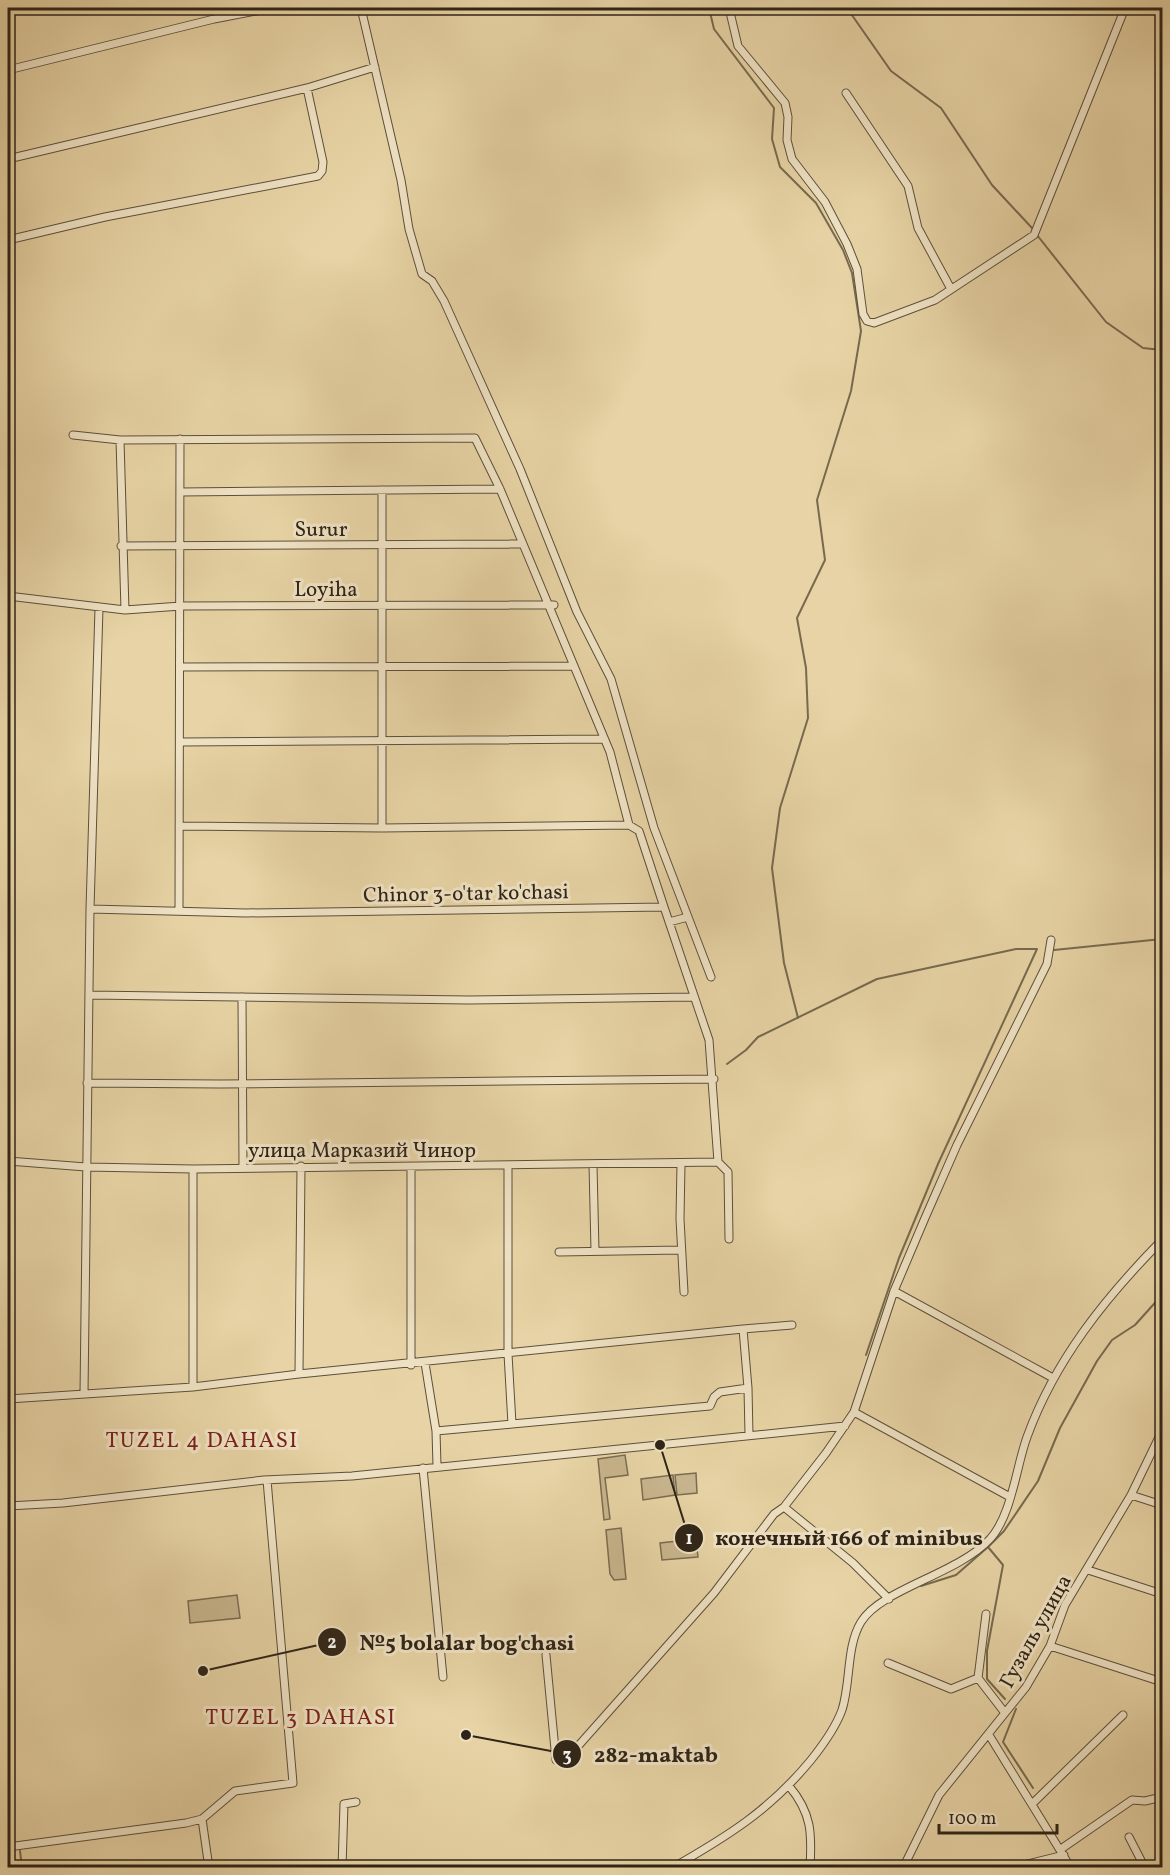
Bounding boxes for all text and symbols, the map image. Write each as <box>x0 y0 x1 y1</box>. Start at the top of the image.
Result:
street label: Surur <box>295 516 348 545</box>
street label: Loyiha <box>294 576 358 605</box>
street label: Chinor 3-o'tar ko'chasi <box>363 878 569 911</box>
street label: улица Марказий Чинор <box>248 1137 476 1166</box>
district label: TUZEL 4 DAHASI <box>105 1426 299 1457</box>
callout: конечный 166 of minibus <box>674 1518 994 1558</box>
text: конечный 166 of minibus <box>715 1524 983 1555</box>
text: 1 <box>685 1527 693 1552</box>
street label: Гузаль улица <box>993 1570 1079 1694</box>
callout: №5 bolalar bog'chasi <box>317 1622 586 1662</box>
text: №5 bolalar bog'chasi <box>359 1629 575 1660</box>
text: 2 <box>327 1631 337 1656</box>
district label: TUZEL 3 DAHASI <box>205 1703 397 1734</box>
callout: 282-maktab <box>552 1734 730 1774</box>
text: 282-maktab <box>594 1741 718 1772</box>
text: 3 <box>562 1744 572 1769</box>
scale bar <box>939 1797 1058 1835</box>
text: 100 m <box>948 1807 997 1832</box>

